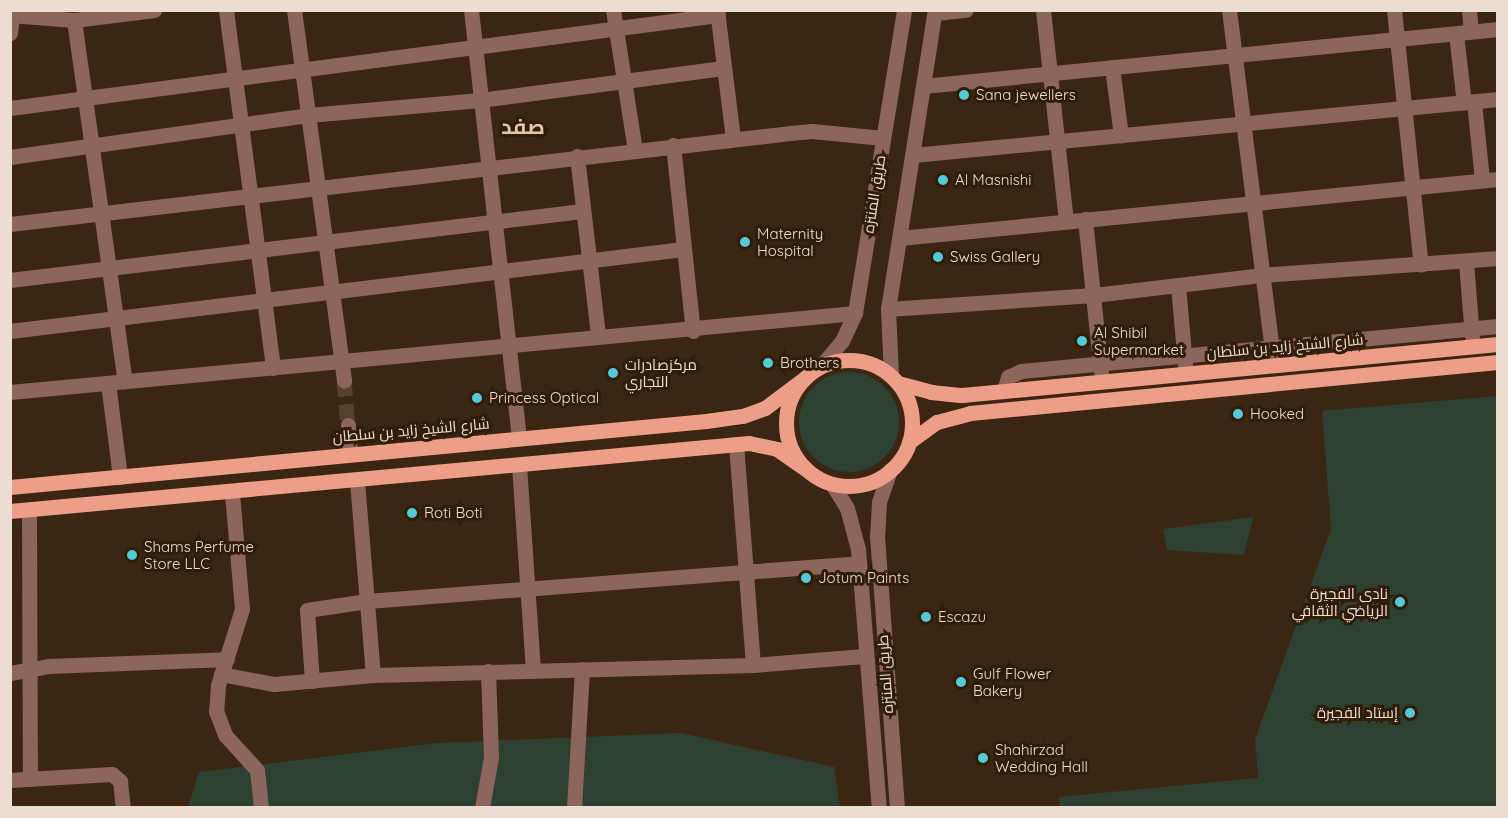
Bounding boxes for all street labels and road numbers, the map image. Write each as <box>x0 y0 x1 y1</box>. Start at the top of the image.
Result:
street label: طريق المنتزه <box>859 154 889 234</box>
street label: شارع الشيخ زايد بن سلطان <box>1206 330 1364 362</box>
street label: شارع الشيخ زايد بن سلطان <box>332 414 490 446</box>
street label: طريق المنتزه <box>873 634 897 714</box>

